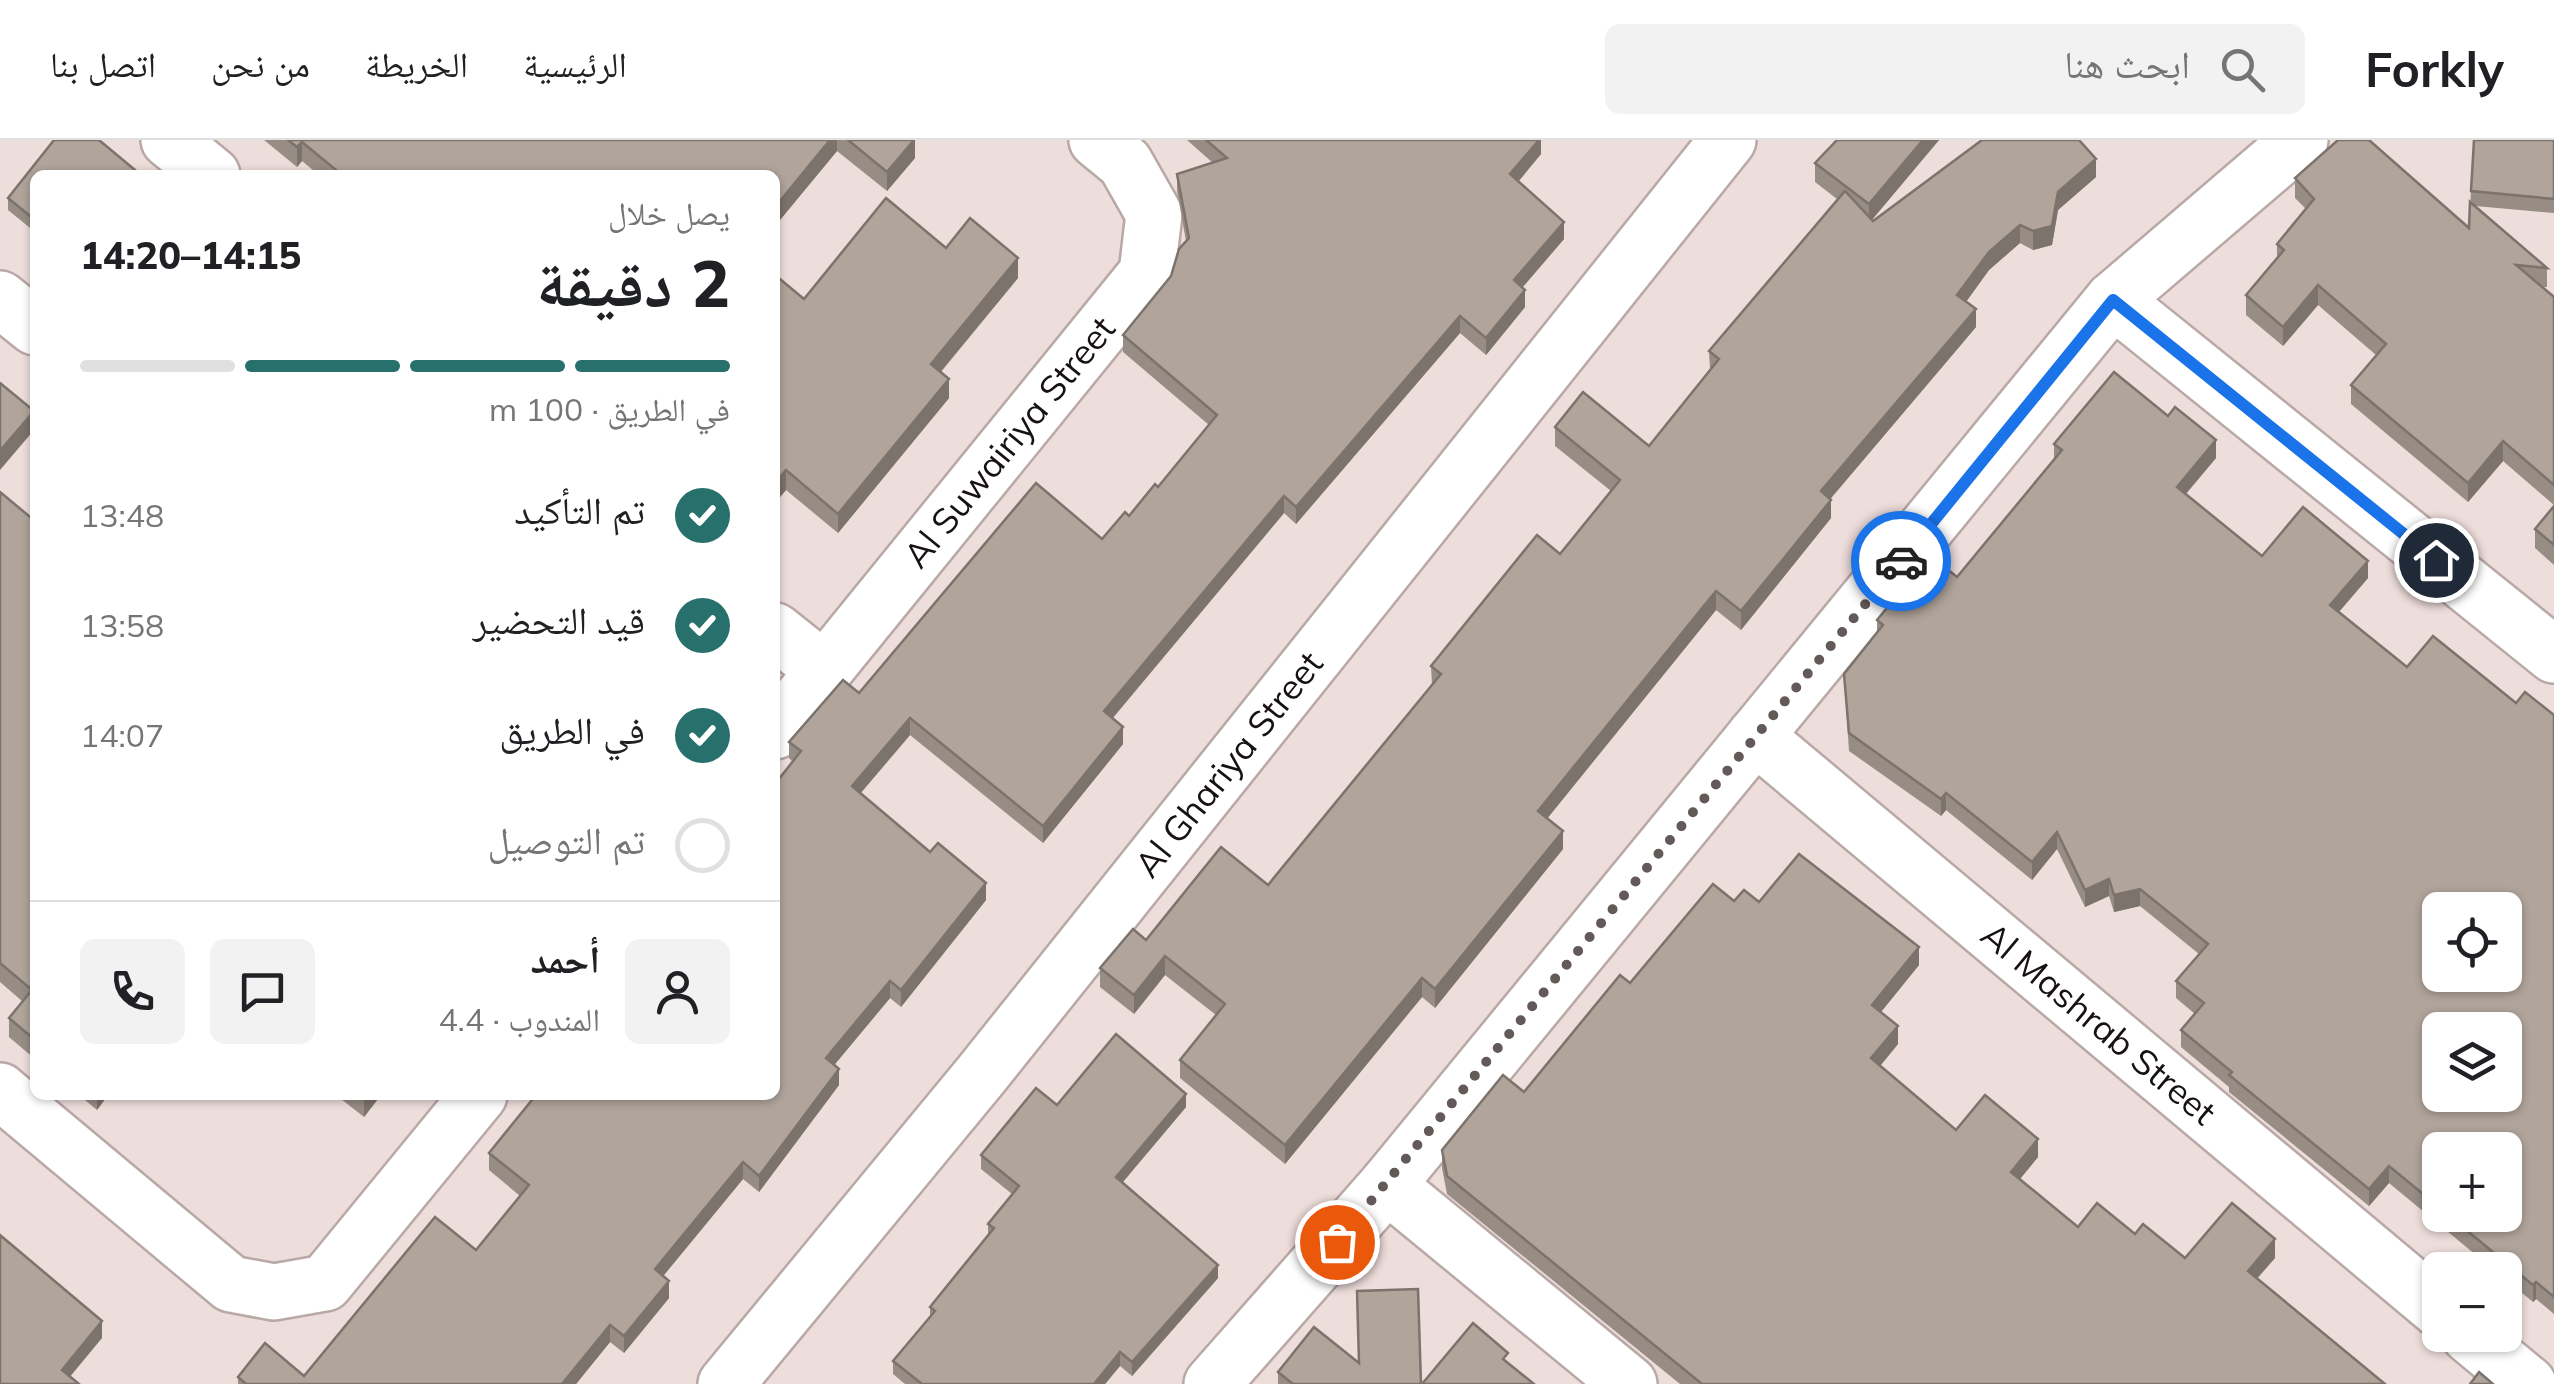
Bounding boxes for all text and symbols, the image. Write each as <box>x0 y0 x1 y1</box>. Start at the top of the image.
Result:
search box <box>1605 24 2305 114</box>
text: Forkly <box>2365 39 2504 99</box>
text: ابحث هنا <box>2064 40 2190 88</box>
text: اتصل بنا <box>50 42 156 86</box>
text: من نحن <box>211 42 310 86</box>
text: الخريطة <box>365 42 468 86</box>
text: الرئيسية <box>523 42 627 86</box>
icon: search <box>2215 42 2270 97</box>
text: يصل خلال <box>608 193 730 233</box>
text: 14:15–14:20 <box>80 231 301 279</box>
text: 2 دقيقة <box>536 242 730 323</box>
street label: Al Suwairiya Street <box>894 307 1124 576</box>
text: في الطريق · 100 m <box>489 389 730 429</box>
text: تم التأكيد <box>514 486 645 534</box>
icon: check <box>675 488 730 543</box>
text: 13:48 <box>80 495 164 535</box>
courier <box>1851 511 1951 611</box>
pin <box>2394 518 2479 603</box>
icon: home <box>2409 533 2464 588</box>
icon: car <box>1874 534 1929 589</box>
text: قيد التحضير <box>473 596 645 644</box>
icon: check <box>675 598 730 653</box>
text: 13:58 <box>80 605 164 645</box>
street label: Al Ghariya Street <box>1125 642 1332 886</box>
text: في الطريق <box>499 706 645 754</box>
icon: check <box>675 708 730 763</box>
text: 14:07 <box>80 715 164 755</box>
text: تم التوصيل <box>487 816 645 864</box>
map controls <box>2422 892 2522 1352</box>
button: locate <box>2422 892 2522 992</box>
street label: Al Mashrab Street <box>1973 912 2225 1134</box>
text: أحمد <box>530 935 600 983</box>
button: phone <box>80 939 185 1044</box>
button: chat <box>210 939 315 1044</box>
button: person <box>625 939 730 1044</box>
text: المندوب · 4.4 <box>438 999 600 1039</box>
button: layers <box>2422 1012 2522 1112</box>
button: + <box>2422 1132 2522 1232</box>
pin <box>1295 1200 1380 1285</box>
icon: bag <box>1310 1215 1365 1270</box>
button: − <box>2422 1252 2522 1352</box>

